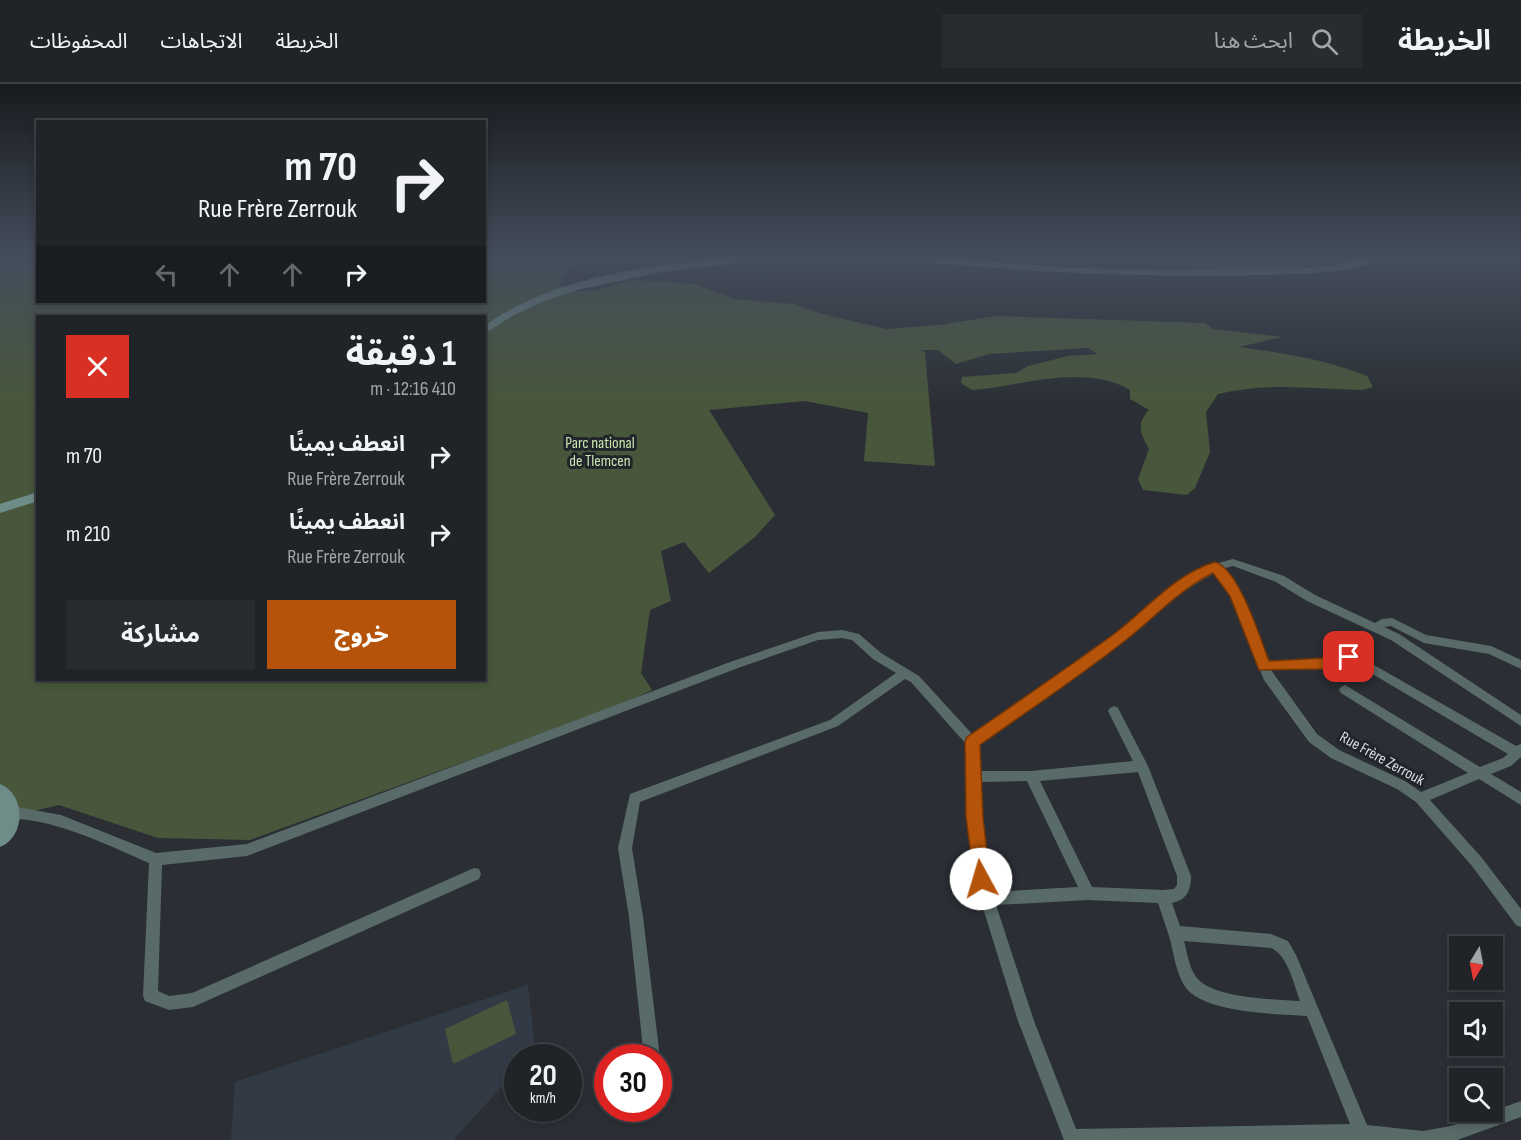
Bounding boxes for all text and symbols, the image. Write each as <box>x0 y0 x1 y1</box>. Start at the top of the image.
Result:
search box <box>942 14 1362 68</box>
icon: search <box>1308 25 1341 58</box>
text: الخريطة <box>1398 25 1491 58</box>
text: ابحث هنا <box>1214 28 1293 55</box>
text: المحفوظات <box>30 29 127 54</box>
text: الاتجاهات <box>160 29 242 54</box>
text: الخريطة <box>275 29 338 54</box>
text: 70 m <box>284 142 357 193</box>
icon: right <box>378 144 456 222</box>
text: Rue Frère Zerrouk <box>198 193 357 225</box>
icon: left <box>150 258 183 291</box>
icon: ahead <box>213 258 246 291</box>
icon: ahead <box>276 258 309 291</box>
icon: right <box>339 258 372 291</box>
text: 1 دقيقة <box>346 333 456 376</box>
button: close <box>66 335 129 398</box>
text: 410 m · 12:16 <box>370 377 456 401</box>
text: انعطف يمينًا <box>289 431 405 458</box>
park label: Parc national de Tlemcen <box>565 434 635 471</box>
icon: right <box>423 440 456 473</box>
text: 70 m <box>66 443 102 470</box>
text: Rue Frère Zerrouk <box>287 467 405 491</box>
text: انعطف يمينًا <box>289 509 405 536</box>
icon: right <box>423 518 456 551</box>
text: 210 m <box>66 521 110 548</box>
text: Rue Frère Zerrouk <box>287 545 405 569</box>
button: مشاركة <box>66 600 255 669</box>
button: خروج <box>267 600 456 669</box>
pin <box>1323 631 1374 682</box>
icon: arrive <box>1332 640 1365 673</box>
street label: Rue Frère Zerrouk <box>1336 728 1428 790</box>
position arrow <box>949 847 1013 911</box>
north arrow <box>1449 936 1503 990</box>
map controls <box>1449 936 1503 1122</box>
button: sound <box>1449 1002 1503 1056</box>
speed limit sign: 30 <box>594 1044 672 1122</box>
text: 20 <box>529 1058 557 1094</box>
button: search <box>1449 1068 1503 1122</box>
text: km/h <box>530 1089 556 1108</box>

